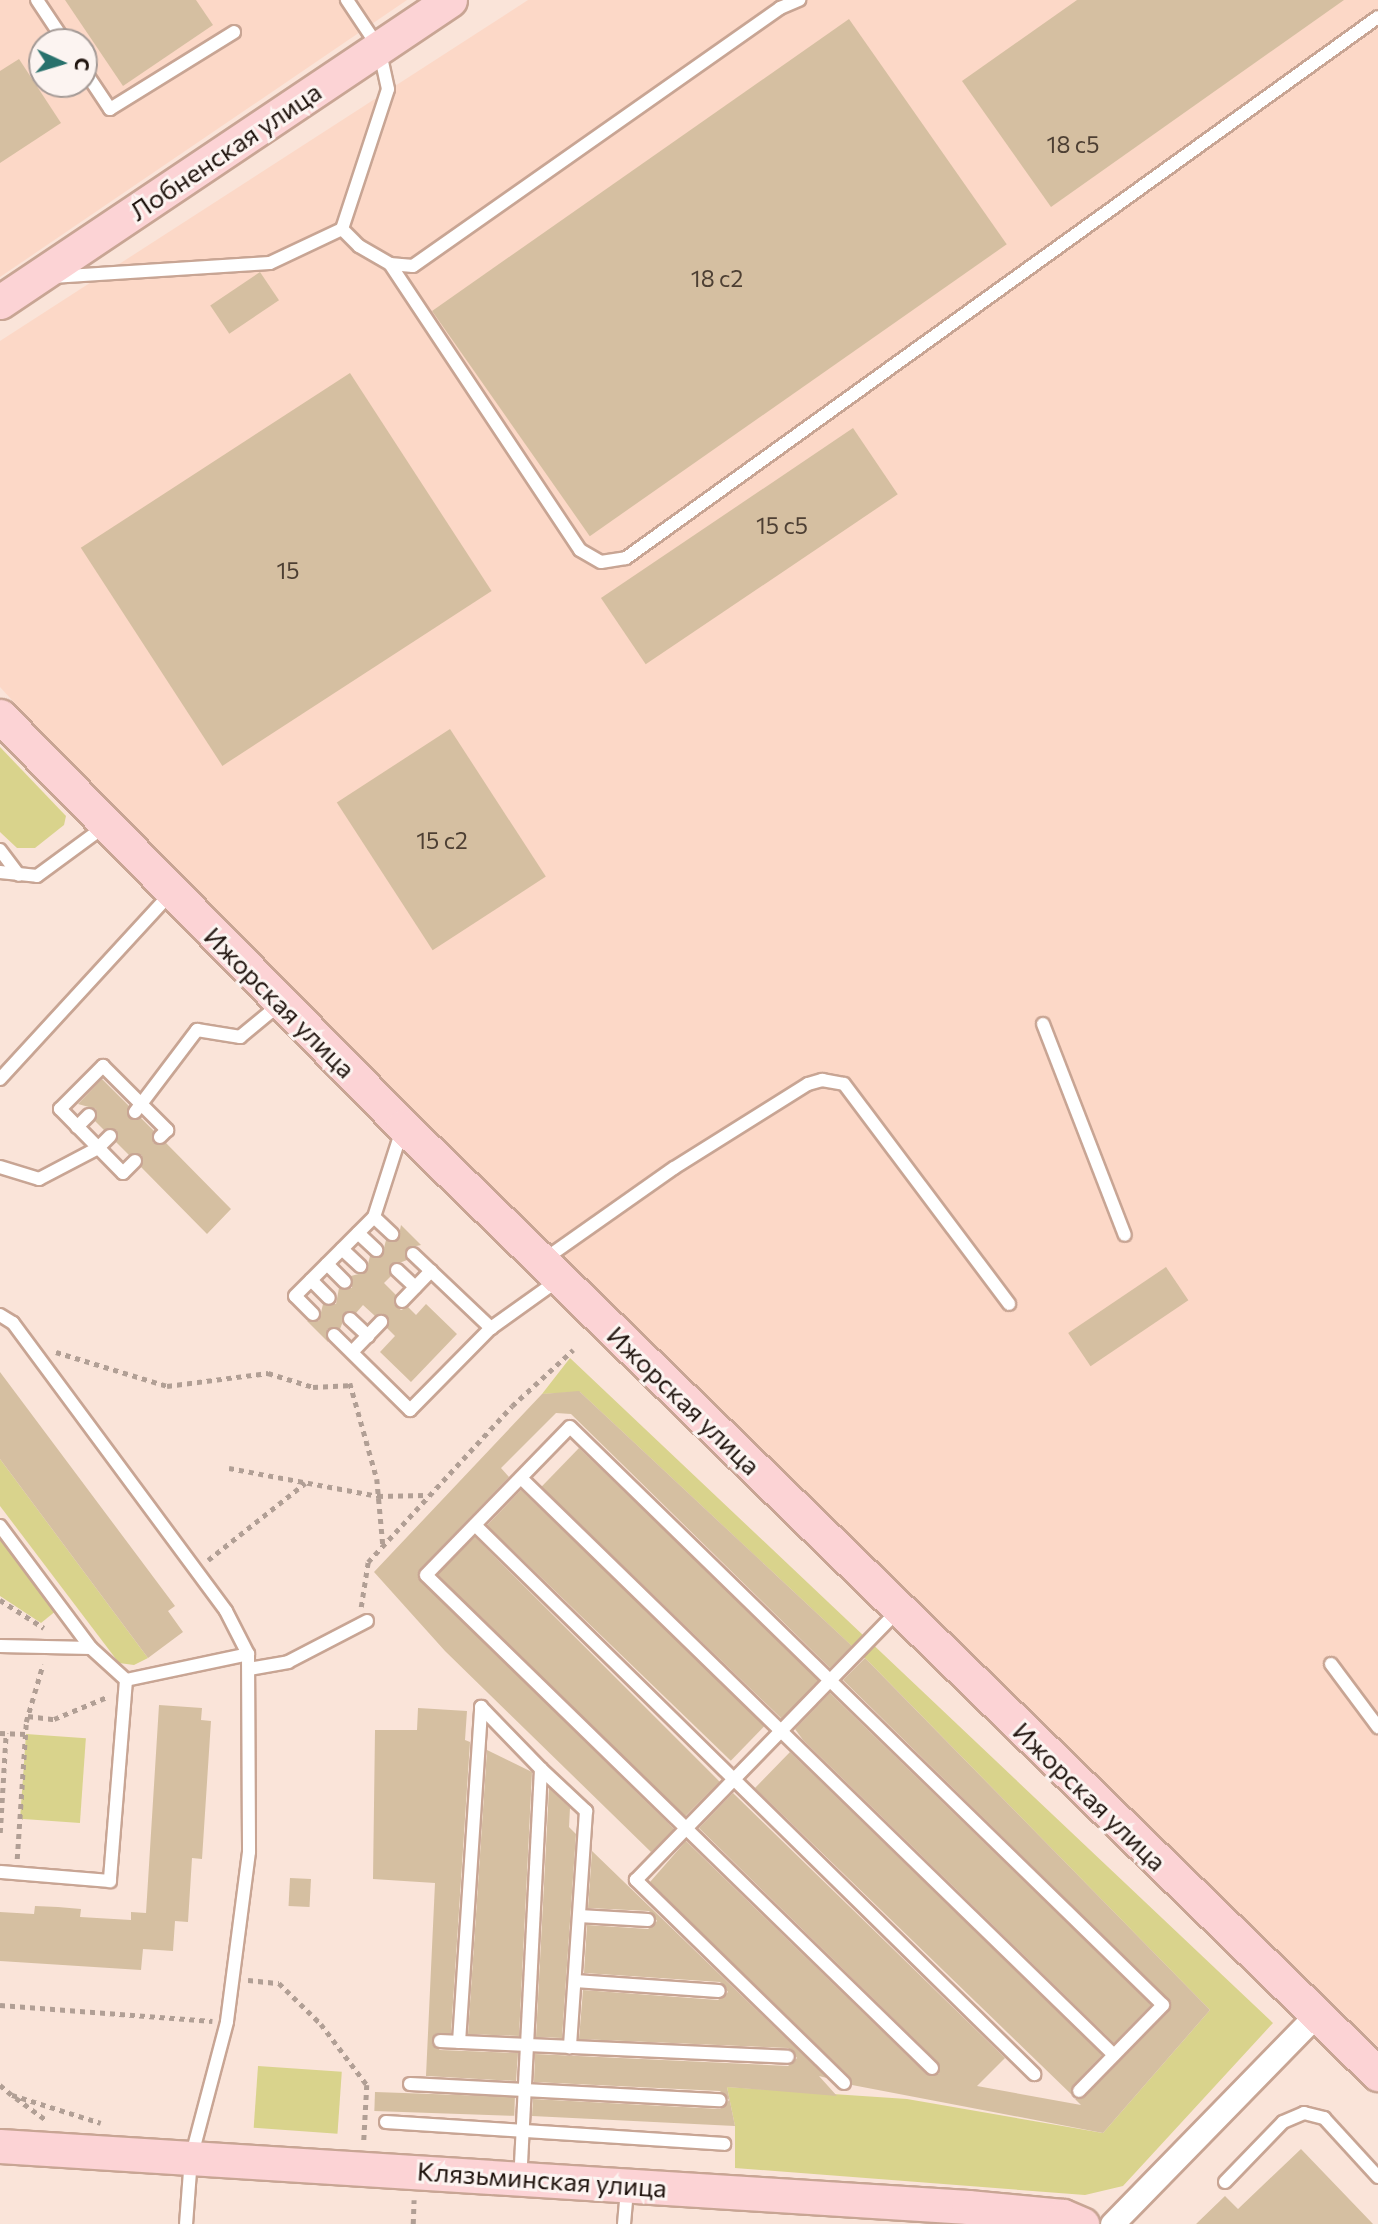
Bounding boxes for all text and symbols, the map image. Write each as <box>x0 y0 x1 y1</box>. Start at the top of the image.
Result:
north arrow <box>28 28 98 98</box>
text: С <box>71 57 94 72</box>
street label: Лобненская улица <box>123 75 327 227</box>
house number: 18 с5 <box>1047 130 1099 158</box>
house number: 18 с2 <box>691 264 743 292</box>
house number: 15 с5 <box>756 511 808 539</box>
house number: 15 <box>276 556 300 584</box>
house number: 15 с2 <box>416 826 468 854</box>
street label: Ижорская улица <box>198 920 362 1084</box>
street label: Ижорская улица <box>601 1319 767 1481</box>
street label: Ижорская улица <box>1007 1715 1173 1877</box>
street label: Клязьминская улица <box>416 2155 668 2203</box>

